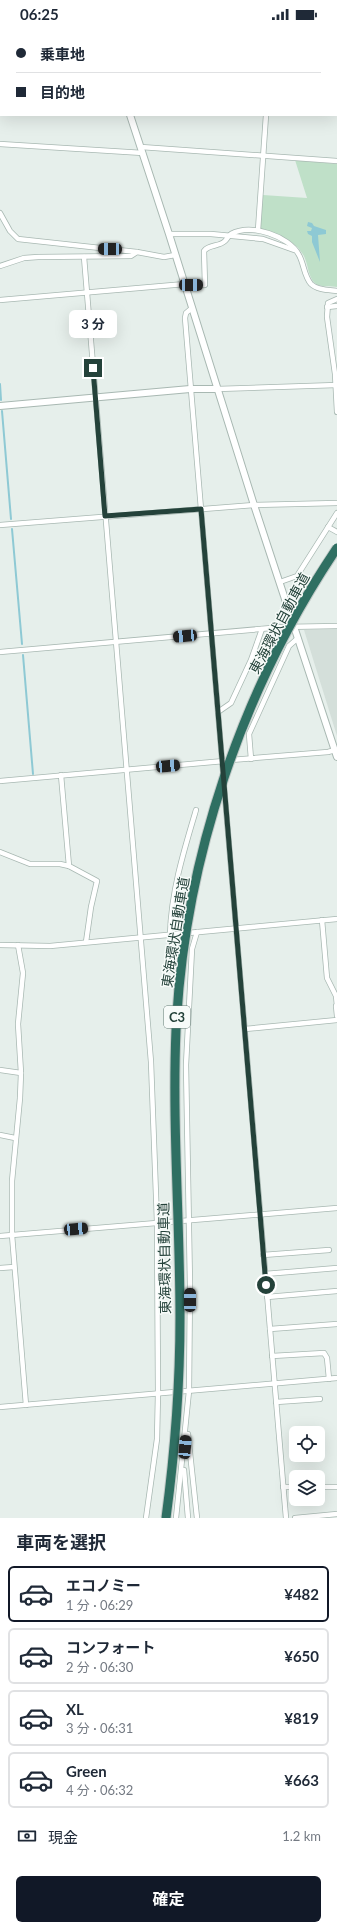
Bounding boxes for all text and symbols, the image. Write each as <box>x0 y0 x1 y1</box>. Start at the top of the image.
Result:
text: 06:25 <box>20 5 59 23</box>
text: 乗車地 <box>40 45 85 63</box>
text: 目的地 <box>40 83 85 101</box>
car <box>98 243 122 255</box>
car <box>179 279 203 291</box>
callout: 3 分 <box>69 310 117 338</box>
text: 3 分 <box>81 316 105 332</box>
route end <box>84 359 102 377</box>
street label: 東海環状自動車道 <box>245 570 313 676</box>
car <box>173 629 197 643</box>
car <box>156 759 180 773</box>
street label: 東海環状自動車道 <box>158 875 192 989</box>
road number: C3 <box>164 1006 190 1028</box>
street label: 東海環状自動車道 <box>155 1202 173 1314</box>
car <box>64 1222 88 1236</box>
route start <box>257 1276 275 1294</box>
car <box>184 1288 196 1312</box>
map controls <box>289 1426 325 1506</box>
button: locate <box>289 1426 325 1462</box>
car <box>178 1435 192 1459</box>
button: layers <box>289 1470 325 1506</box>
text: 車両を選択 <box>16 1531 106 1553</box>
icon: car <box>18 1576 54 1612</box>
text: エコノミー <box>66 1576 141 1594</box>
text: ¥482 <box>284 1585 319 1603</box>
text: 1 分 · 06:29 <box>66 1597 133 1613</box>
icon: car <box>18 1638 54 1674</box>
text: コンフォート <box>66 1638 156 1656</box>
text: ¥650 <box>284 1647 319 1665</box>
text: 2 分 · 06:30 <box>66 1659 133 1675</box>
icon: car <box>18 1700 54 1736</box>
text: XL <box>66 1700 84 1718</box>
text: ¥819 <box>284 1709 319 1727</box>
text: 3 分 · 06:31 <box>66 1720 133 1736</box>
icon: car <box>18 1762 54 1798</box>
text: Green <box>66 1762 107 1780</box>
text: ¥663 <box>284 1771 319 1789</box>
text: 4 分 · 06:32 <box>66 1782 133 1798</box>
icon: cash <box>16 1825 38 1847</box>
text: 現金 <box>48 1828 78 1846</box>
text: 1.2 km <box>282 1828 321 1844</box>
button: 確定 <box>16 1876 321 1922</box>

